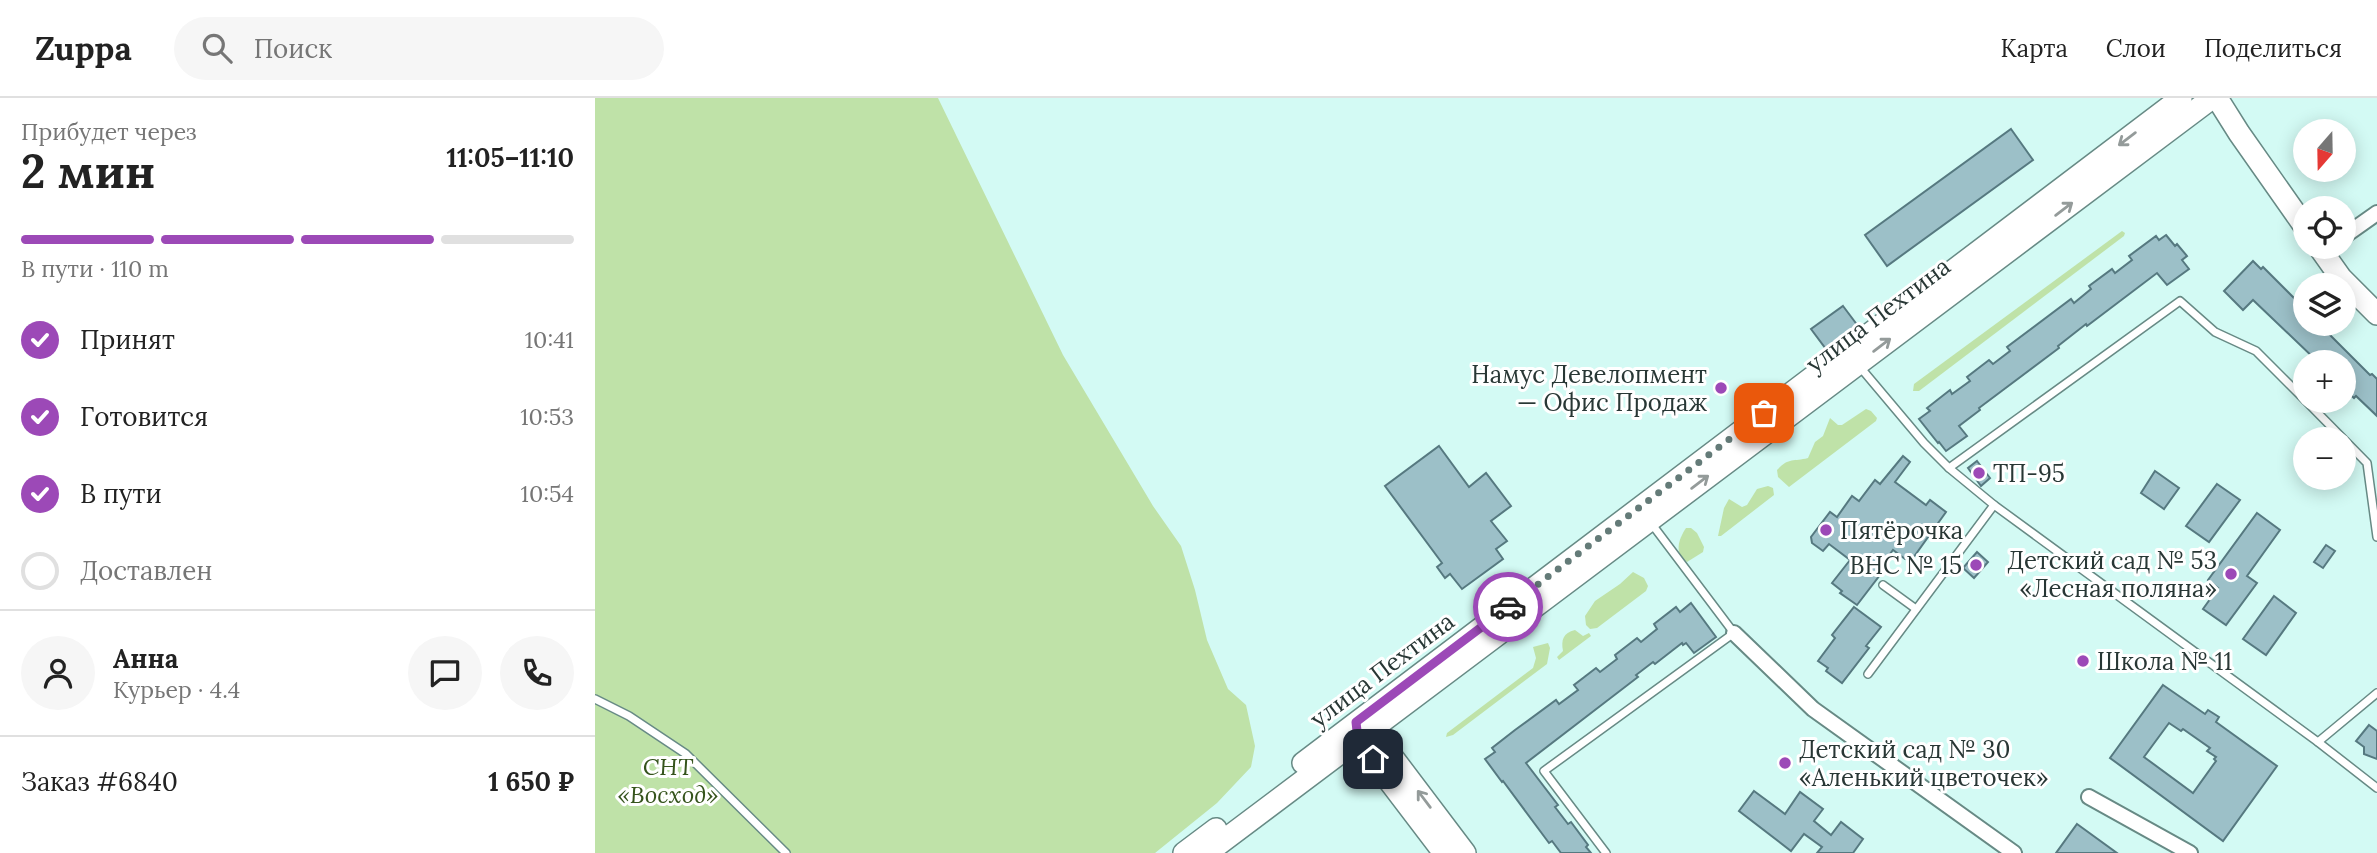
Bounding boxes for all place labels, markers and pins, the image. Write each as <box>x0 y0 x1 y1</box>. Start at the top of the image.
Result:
place label: Намус Девелопмент — Офис Продаж <box>1471 359 1707 418</box>
marker: Намус Девелопмент — Офис Продаж <box>1713 380 1729 396</box>
pin <box>1734 383 1794 443</box>
place label: ТП-95 <box>1993 458 2065 489</box>
marker: ТП-95 <box>1971 465 1987 481</box>
place label: Пятёрочка <box>1840 515 1963 546</box>
marker: Пятёрочка <box>1818 522 1834 538</box>
place label: Детский сад № 53 «Лесная поляна» <box>2007 545 2217 604</box>
place label: ВНС № 15 <box>1850 550 1962 581</box>
marker: ВНС № 15 <box>1968 557 1984 573</box>
marker: Детский сад № 53 «Лесная поляна» <box>2223 566 2239 582</box>
place label: Школа № 11 <box>2097 646 2232 677</box>
marker: Школа № 11 <box>2075 653 2091 669</box>
pin <box>1343 729 1403 789</box>
place label: Детский сад № 30 «Аленький цветочек» <box>1799 734 2049 793</box>
marker: Детский сад № 30 «Аленький цветочек» <box>1777 755 1793 771</box>

